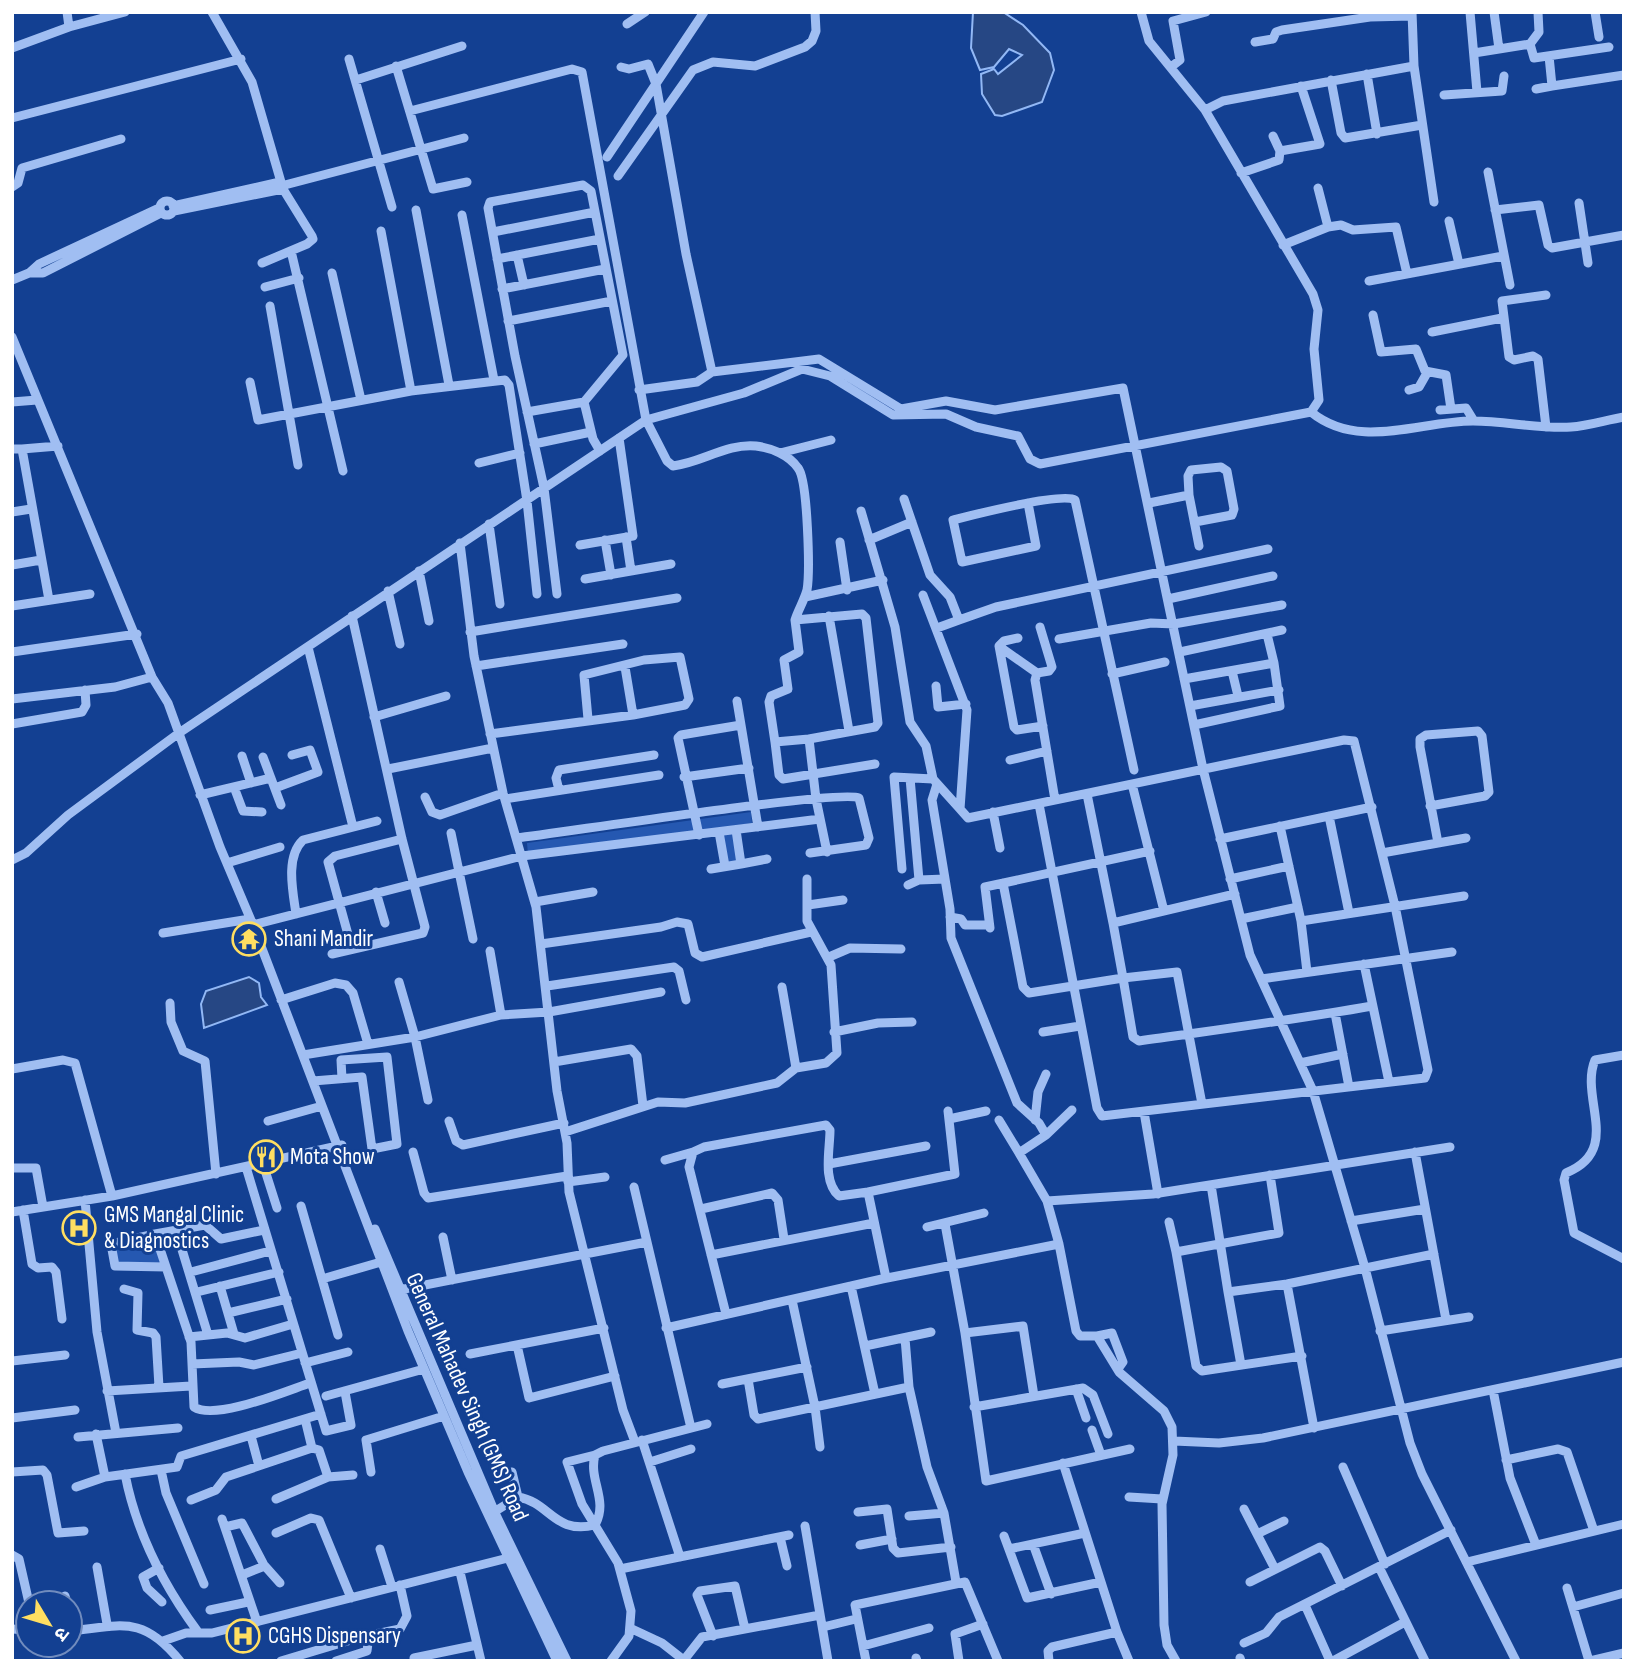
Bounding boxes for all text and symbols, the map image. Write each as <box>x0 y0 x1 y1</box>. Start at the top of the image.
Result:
temple icon: Shani Mandir <box>230 920 268 958</box>
place label: Shani Mandir <box>274 925 374 953</box>
restaurant icon: Mota Show <box>247 1138 285 1176</box>
place label: Mota Show <box>290 1143 375 1171</box>
place label: GMS Mangal Clinic & Diagnostics <box>104 1201 244 1255</box>
hospital icon: GMS Mangal Clinic & Diagnostics <box>60 1209 98 1247</box>
street label: General Mahadev Singh (GMS) Road <box>400 1268 534 1526</box>
north arrow <box>14 1589 84 1659</box>
hospital icon: CGHS Dispensary <box>224 1617 262 1655</box>
text: उ <box>48 1622 74 1646</box>
place label: CGHS Dispensary <box>268 1622 401 1650</box>

